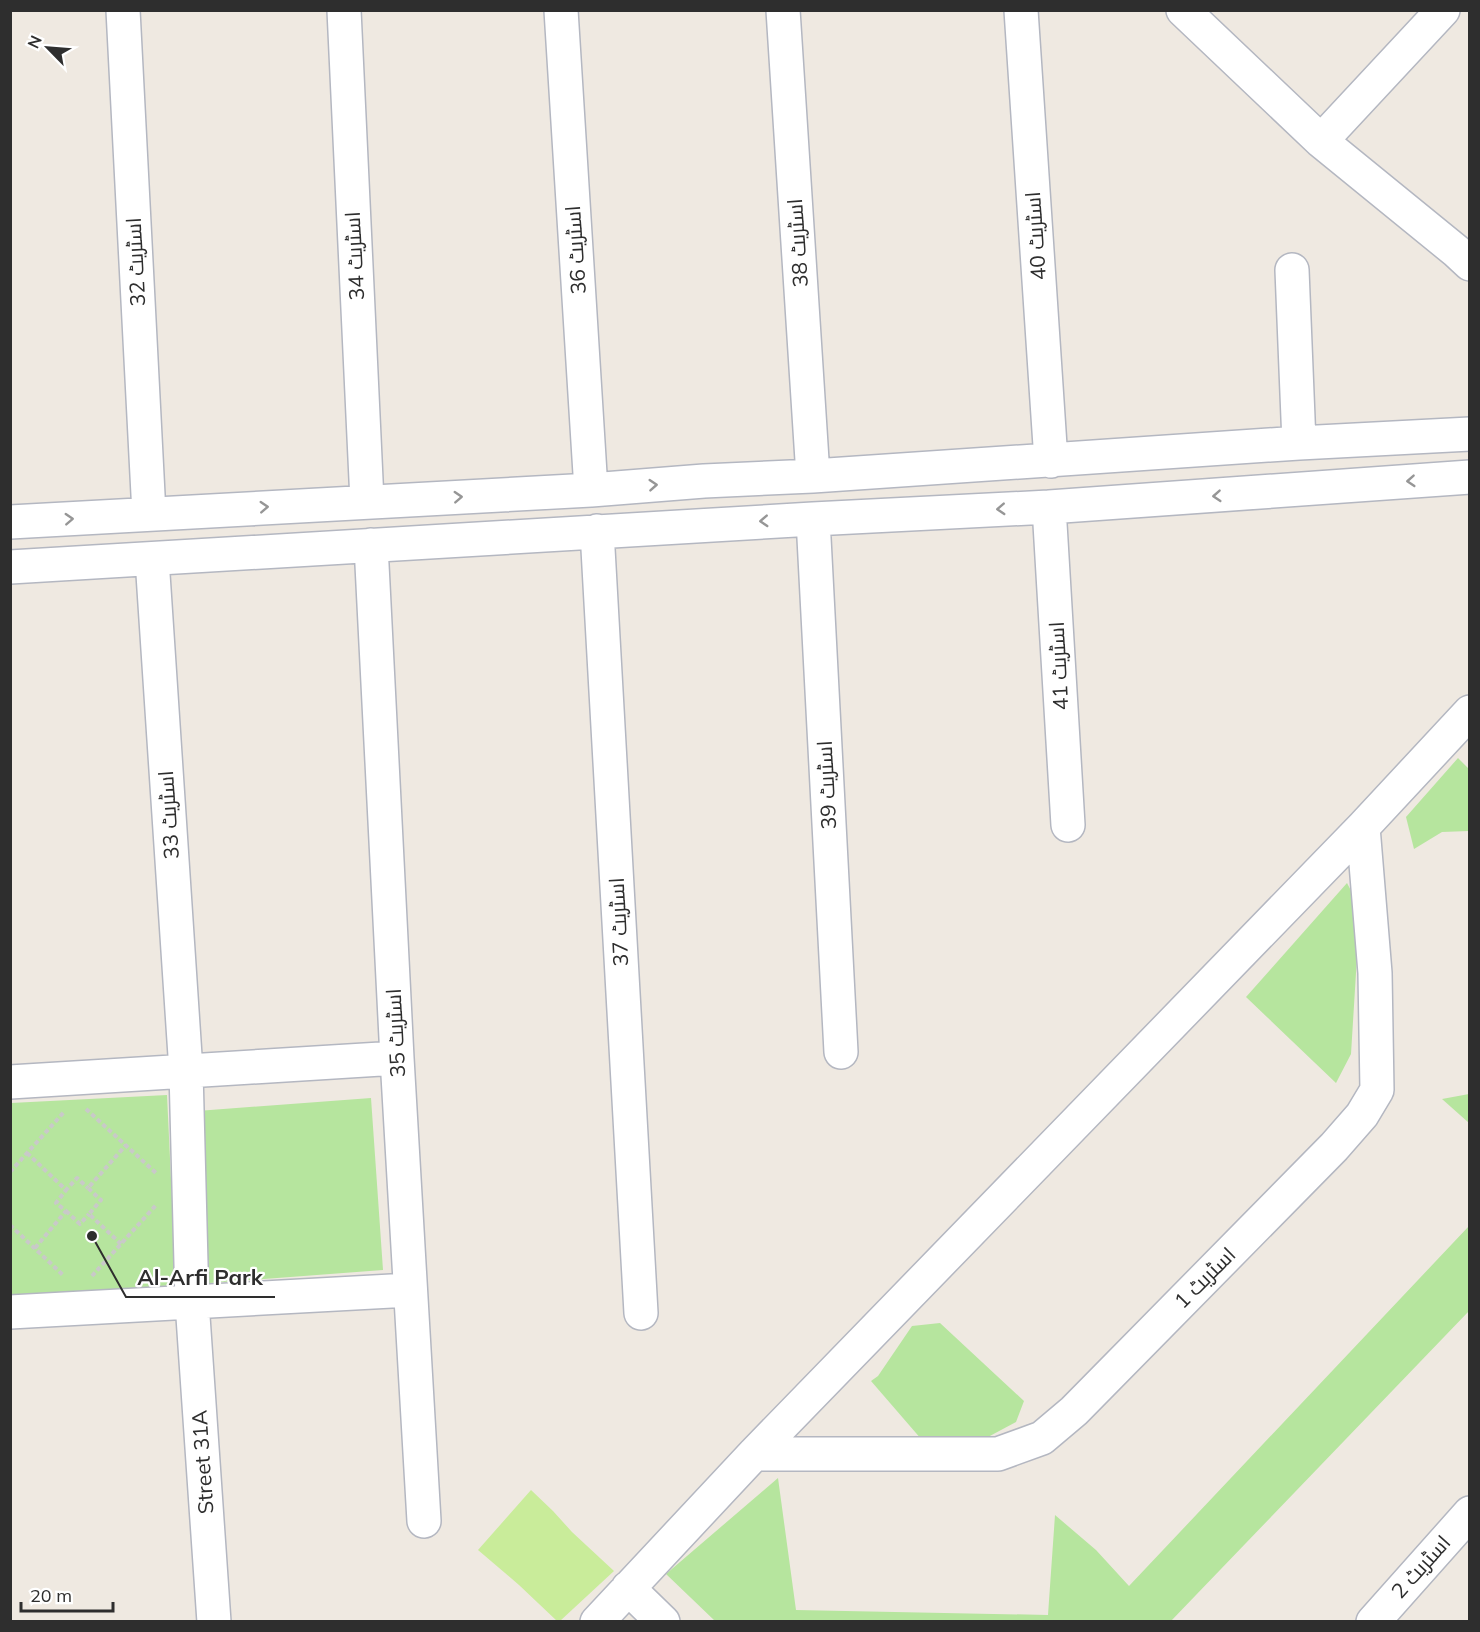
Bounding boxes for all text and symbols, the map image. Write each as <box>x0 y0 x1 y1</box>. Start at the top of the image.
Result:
north arrow <box>18 18 78 78</box>
text: N <box>23 32 46 51</box>
street label: اسٹریٹ 40 <box>1019 191 1051 281</box>
street label: اسٹریٹ 38 <box>781 198 813 288</box>
street label: اسٹریٹ 36 <box>559 205 591 295</box>
street label: اسٹریٹ 34 <box>339 211 369 301</box>
street label: اسٹریٹ 32 <box>120 217 150 307</box>
one-way arrow <box>1407 475 1416 488</box>
one-way arrow <box>648 479 657 492</box>
one-way arrow <box>1212 489 1221 502</box>
one-way arrow <box>454 490 463 503</box>
one-way arrow <box>259 501 268 514</box>
one-way arrow <box>997 502 1006 515</box>
one-way arrow <box>64 512 73 525</box>
one-way arrow <box>760 515 769 528</box>
street label: اسٹریٹ 41 <box>1043 621 1073 711</box>
street label: اسٹریٹ 39 <box>811 740 841 830</box>
street label: اسٹریٹ 33 <box>152 770 184 860</box>
street label: اسٹریٹ 37 <box>603 877 633 967</box>
street label: اسٹریٹ 35 <box>380 988 410 1078</box>
street label: اسٹریٹ 1 <box>1168 1241 1240 1313</box>
callout: Al-Arfi Park <box>126 1257 275 1297</box>
text: Al-Arfi Park <box>137 1263 264 1291</box>
street label: Street 31A <box>185 1409 219 1515</box>
street label: اسٹریٹ 2 <box>1385 1529 1455 1603</box>
scale bar <box>21 1575 112 1613</box>
text: 20 m <box>30 1584 72 1607</box>

